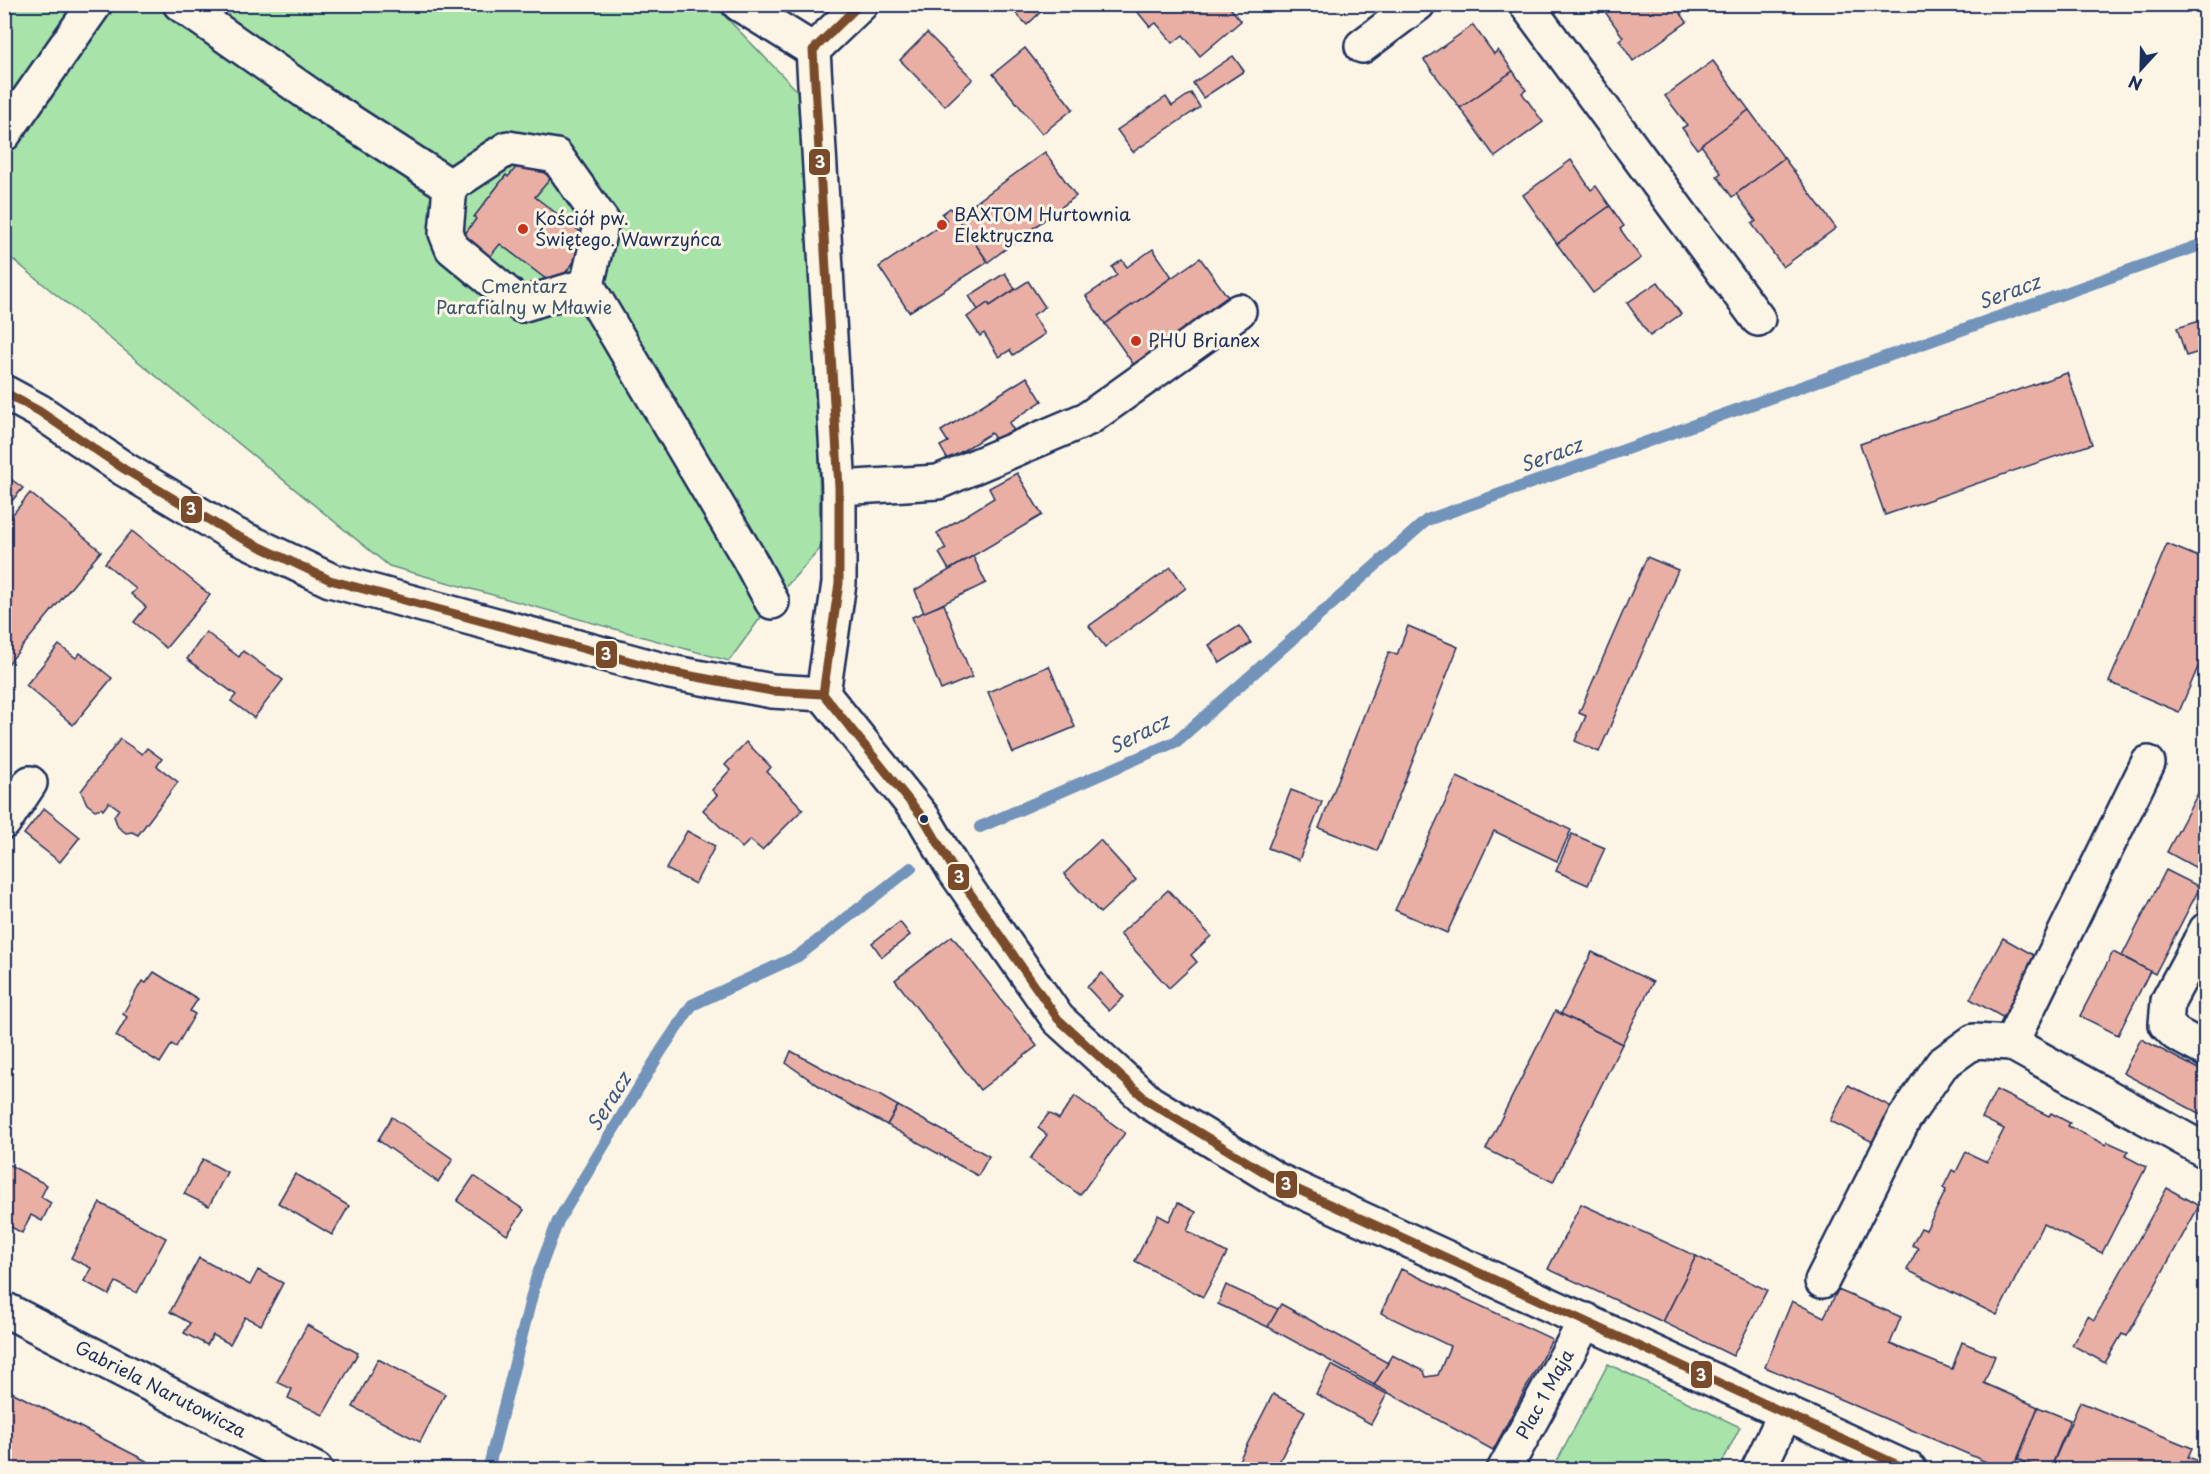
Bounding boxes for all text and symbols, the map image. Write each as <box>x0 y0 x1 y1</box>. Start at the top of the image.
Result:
north arrow <box>2111 39 2171 99</box>
text: N <box>2125 70 2145 97</box>
line badge: 3 <box>808 148 831 176</box>
text: 3 <box>815 149 825 173</box>
place label: BAXTOM Hurtownia Elektryczna <box>954 200 1131 248</box>
place label: Kościół pw. Świętego. Wawrzyńca <box>535 204 722 252</box>
marker: BAXTOM Hurtownia Elektryczna <box>935 218 949 232</box>
marker: Kościół pw. Świętego. Wawrzyńca <box>516 222 530 236</box>
water label: Seracz <box>1974 265 2046 316</box>
park label: Cmentarz Parafialny w Mławie <box>436 272 612 320</box>
place label: PHU Brianex <box>1148 326 1260 353</box>
marker: PHU Brianex <box>1129 334 1143 348</box>
water label: Seracz <box>1516 428 1588 479</box>
line badge: 3 <box>180 495 203 524</box>
text: 3 <box>186 496 196 520</box>
line badge: 3 <box>595 640 618 669</box>
text: 3 <box>601 641 611 665</box>
water label: Seracz <box>1103 705 1176 761</box>
unlabelled marker <box>918 813 930 825</box>
line badge: 3 <box>947 863 970 891</box>
text: 3 <box>954 864 964 888</box>
water label: Seracz <box>579 1064 639 1136</box>
line badge: 3 <box>1275 1170 1298 1199</box>
text: 3 <box>1281 1171 1291 1195</box>
street label: Gabriela Narutowicza <box>71 1333 252 1444</box>
street label: Plac 1 Maja <box>1508 1344 1580 1444</box>
line badge: 3 <box>1690 1360 1713 1389</box>
text: 3 <box>1696 1362 1706 1386</box>

